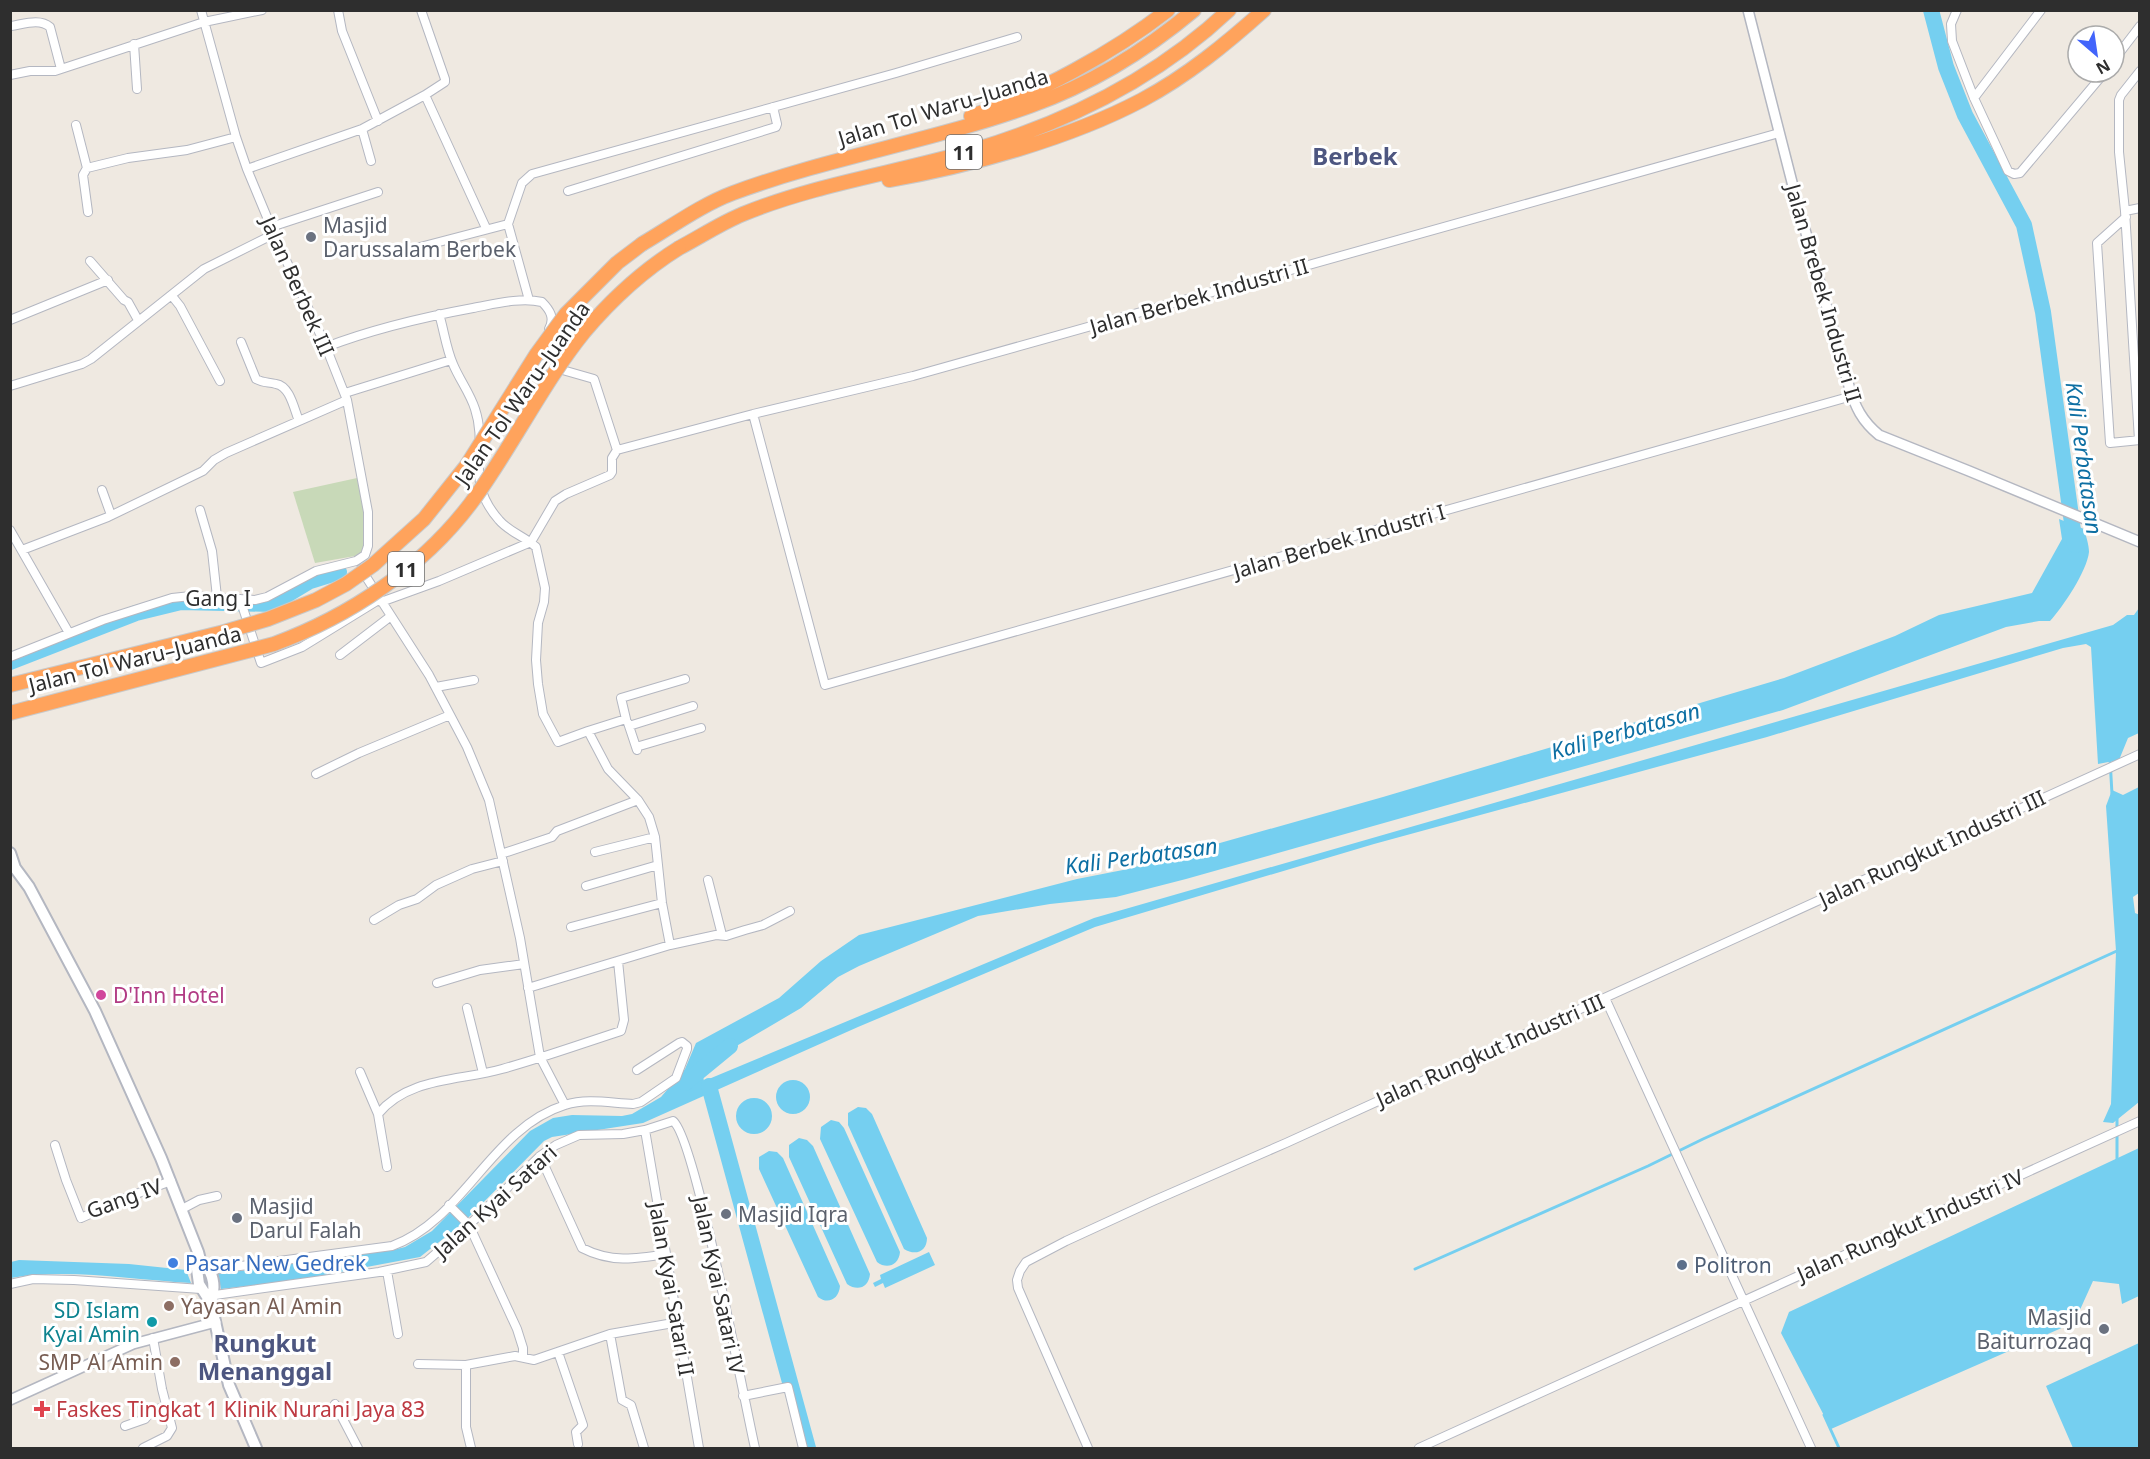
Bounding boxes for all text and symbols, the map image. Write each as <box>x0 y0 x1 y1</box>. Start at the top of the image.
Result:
north arrow <box>2066 24 2126 84</box>
text: N <box>2092 54 2114 80</box>
street label: Jalan Tol Waru–Juanda <box>833 62 1051 153</box>
road number: 11 <box>946 135 982 169</box>
district label: Berbek <box>1312 139 1398 172</box>
street label: Jalan Brebek Industri II <box>1779 179 1869 405</box>
street label: Jalan Berbek III <box>254 210 341 360</box>
place label: Masjid Darussalam Berbek <box>323 211 517 263</box>
marker: Masjid Darussalam Berbek <box>304 230 318 244</box>
street label: Jalan Berbek Industri II <box>1085 251 1312 341</box>
street label: Jalan Tol Waru–Juanda <box>447 296 596 492</box>
water label: Kali Perbatasan <box>2059 380 2111 536</box>
street label: Jalan Berbek Industri I <box>1228 497 1448 585</box>
road number: 11 <box>388 552 424 586</box>
street label: Gang I <box>185 584 251 612</box>
street label: Jalan Tol Waru–Juanda <box>24 619 244 699</box>
water label: Kali Perbatasan <box>1547 694 1703 766</box>
street label: Jalan Rungkut Industri III <box>1812 783 2050 914</box>
water label: Kali Perbatasan <box>1063 829 1219 881</box>
place label: D'Inn Hotel <box>113 981 225 1009</box>
street label: Jalan Rungkut Industri III <box>1370 987 1608 1114</box>
marker: D'Inn Hotel <box>94 988 108 1002</box>
street label: Jalan Kyai Satari <box>426 1138 562 1265</box>
street label: Jalan Rungkut Industri IV <box>1790 1162 2028 1288</box>
street label: Gang IV <box>82 1171 166 1225</box>
street label: Jalan Kyai Satari IV <box>686 1191 752 1377</box>
place label: Masjid Darul Falah <box>249 1192 362 1244</box>
street label: Jalan Kyai Satari II <box>643 1198 701 1378</box>
place label: Masjid Iqra <box>738 1200 848 1228</box>
marker: Masjid Iqra <box>719 1207 733 1221</box>
marker: Masjid Darul Falah <box>230 1211 244 1225</box>
place label: Pasar New Gedrek <box>185 1249 367 1277</box>
place label: Politron <box>1694 1251 1772 1279</box>
marker: Pasar New Gedrek <box>166 1256 180 1270</box>
marker: Politron <box>1675 1258 1689 1272</box>
place label: Yayasan Al Amin <box>181 1292 342 1320</box>
place label: SD Islam Kyai Amin <box>42 1296 140 1348</box>
marker: Yayasan Al Amin <box>162 1299 176 1313</box>
place label: Masjid Baiturrozaq <box>1977 1303 2092 1355</box>
marker: SD Islam Kyai Amin <box>145 1315 159 1329</box>
marker: Masjid Baiturrozaq <box>2097 1322 2111 1336</box>
district label: Rungkut Menanggal <box>198 1326 332 1387</box>
place label: SMP Al Amin <box>39 1348 163 1376</box>
marker: SMP Al Amin <box>168 1355 182 1369</box>
place label: Faskes Tingkat 1 Klinik Nurani Jaya 83 <box>56 1395 425 1423</box>
marker: Faskes Tingkat 1 Klinik Nurani Jaya 83 <box>33 1400 51 1418</box>

